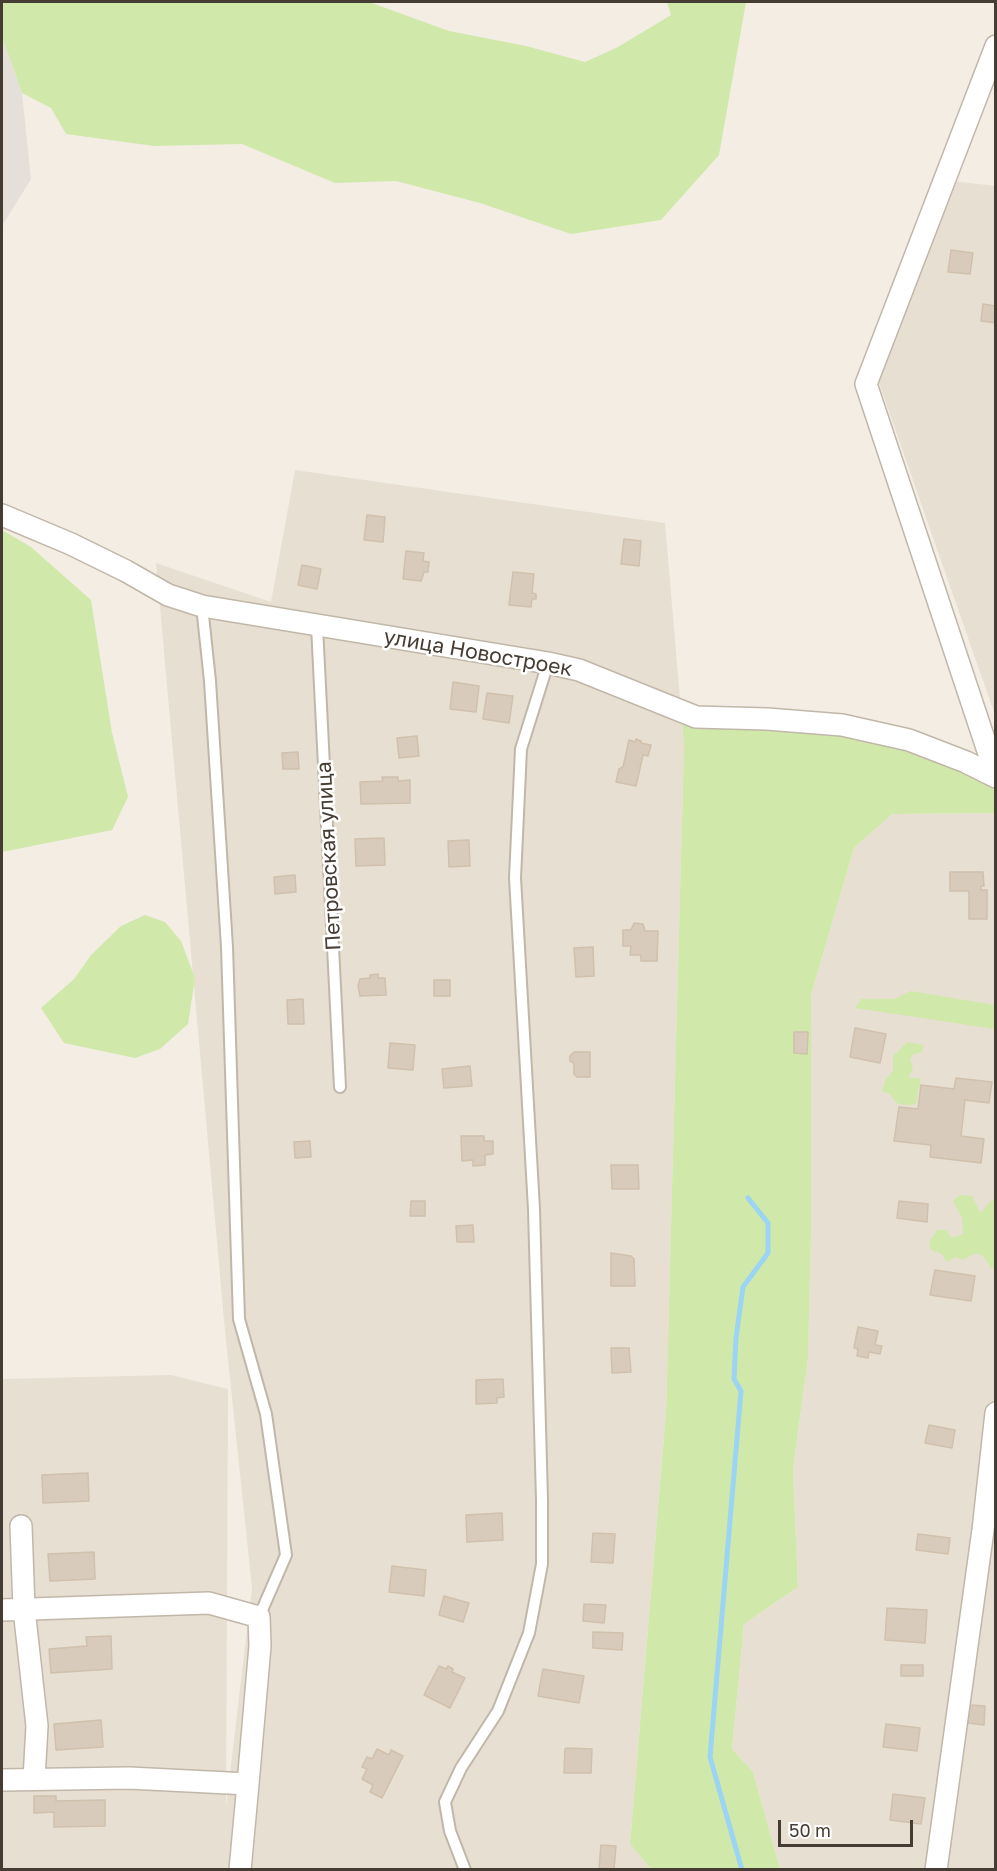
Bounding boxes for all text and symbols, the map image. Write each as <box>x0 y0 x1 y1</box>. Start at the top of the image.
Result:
street label: улица Новостроек <box>382 624 574 682</box>
street label: Петровская улица <box>311 761 347 951</box>
scale bar <box>781 1808 916 1846</box>
text: 50 m <box>789 1819 831 1841</box>

